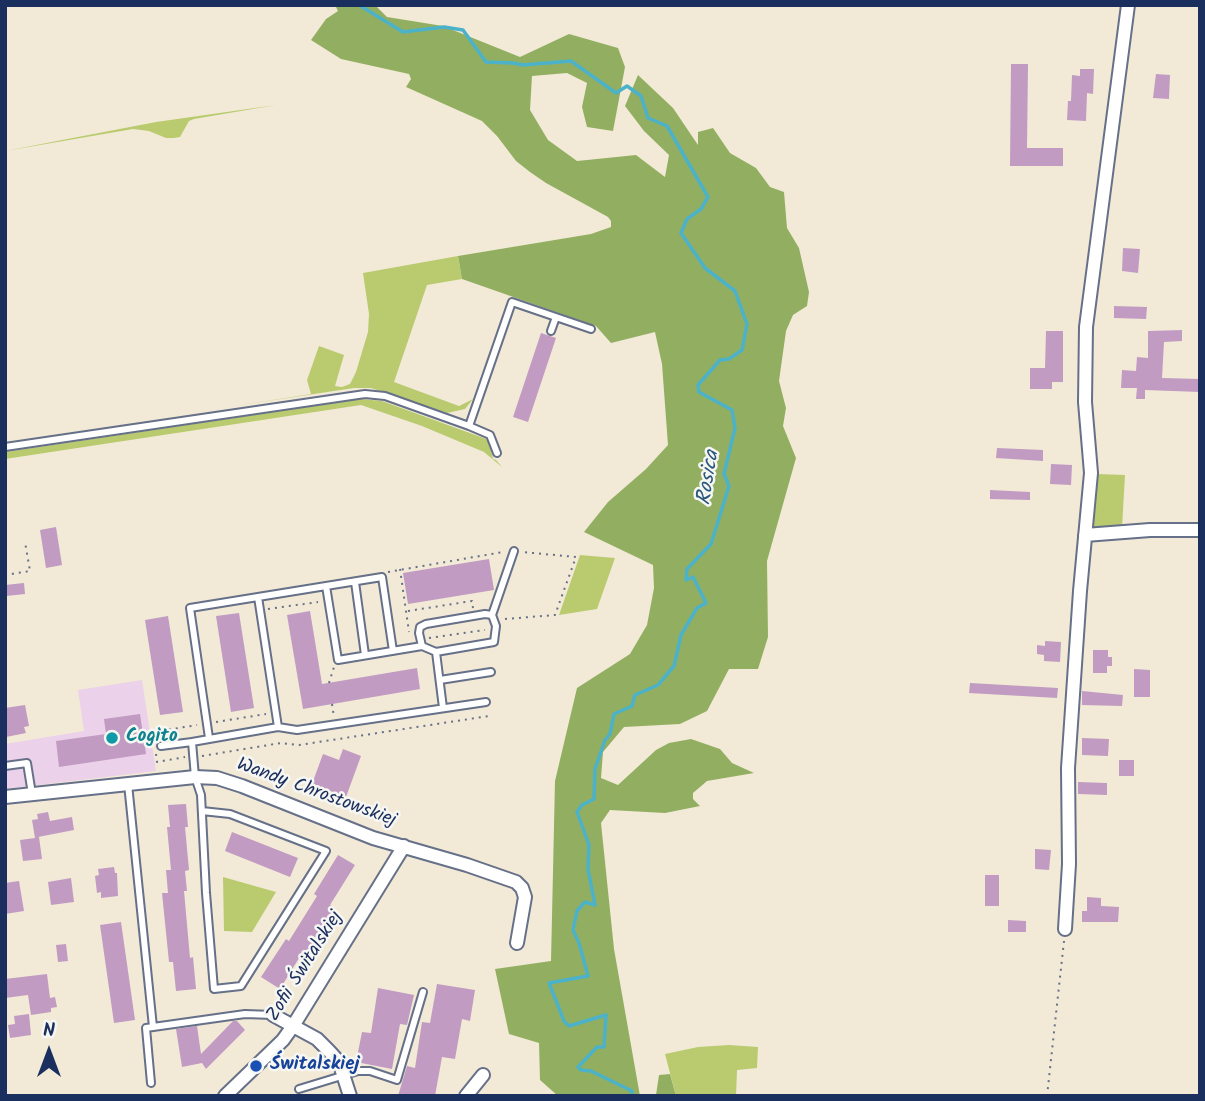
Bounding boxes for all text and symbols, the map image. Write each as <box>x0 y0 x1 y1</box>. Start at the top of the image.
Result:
water label: Rosica <box>693 449 727 507</box>
place label: Cogito <box>126 727 178 749</box>
marker: Cogito <box>104 730 120 746</box>
street label: Wandy Chrostowskiej <box>233 755 399 833</box>
street label: Zofii Świtalskiej <box>263 908 349 1026</box>
text: N <box>43 1016 55 1046</box>
north arrow <box>14 1017 84 1087</box>
place label: Świtalskiej <box>270 1055 359 1077</box>
marker: Świtalskiej <box>248 1058 264 1074</box>

